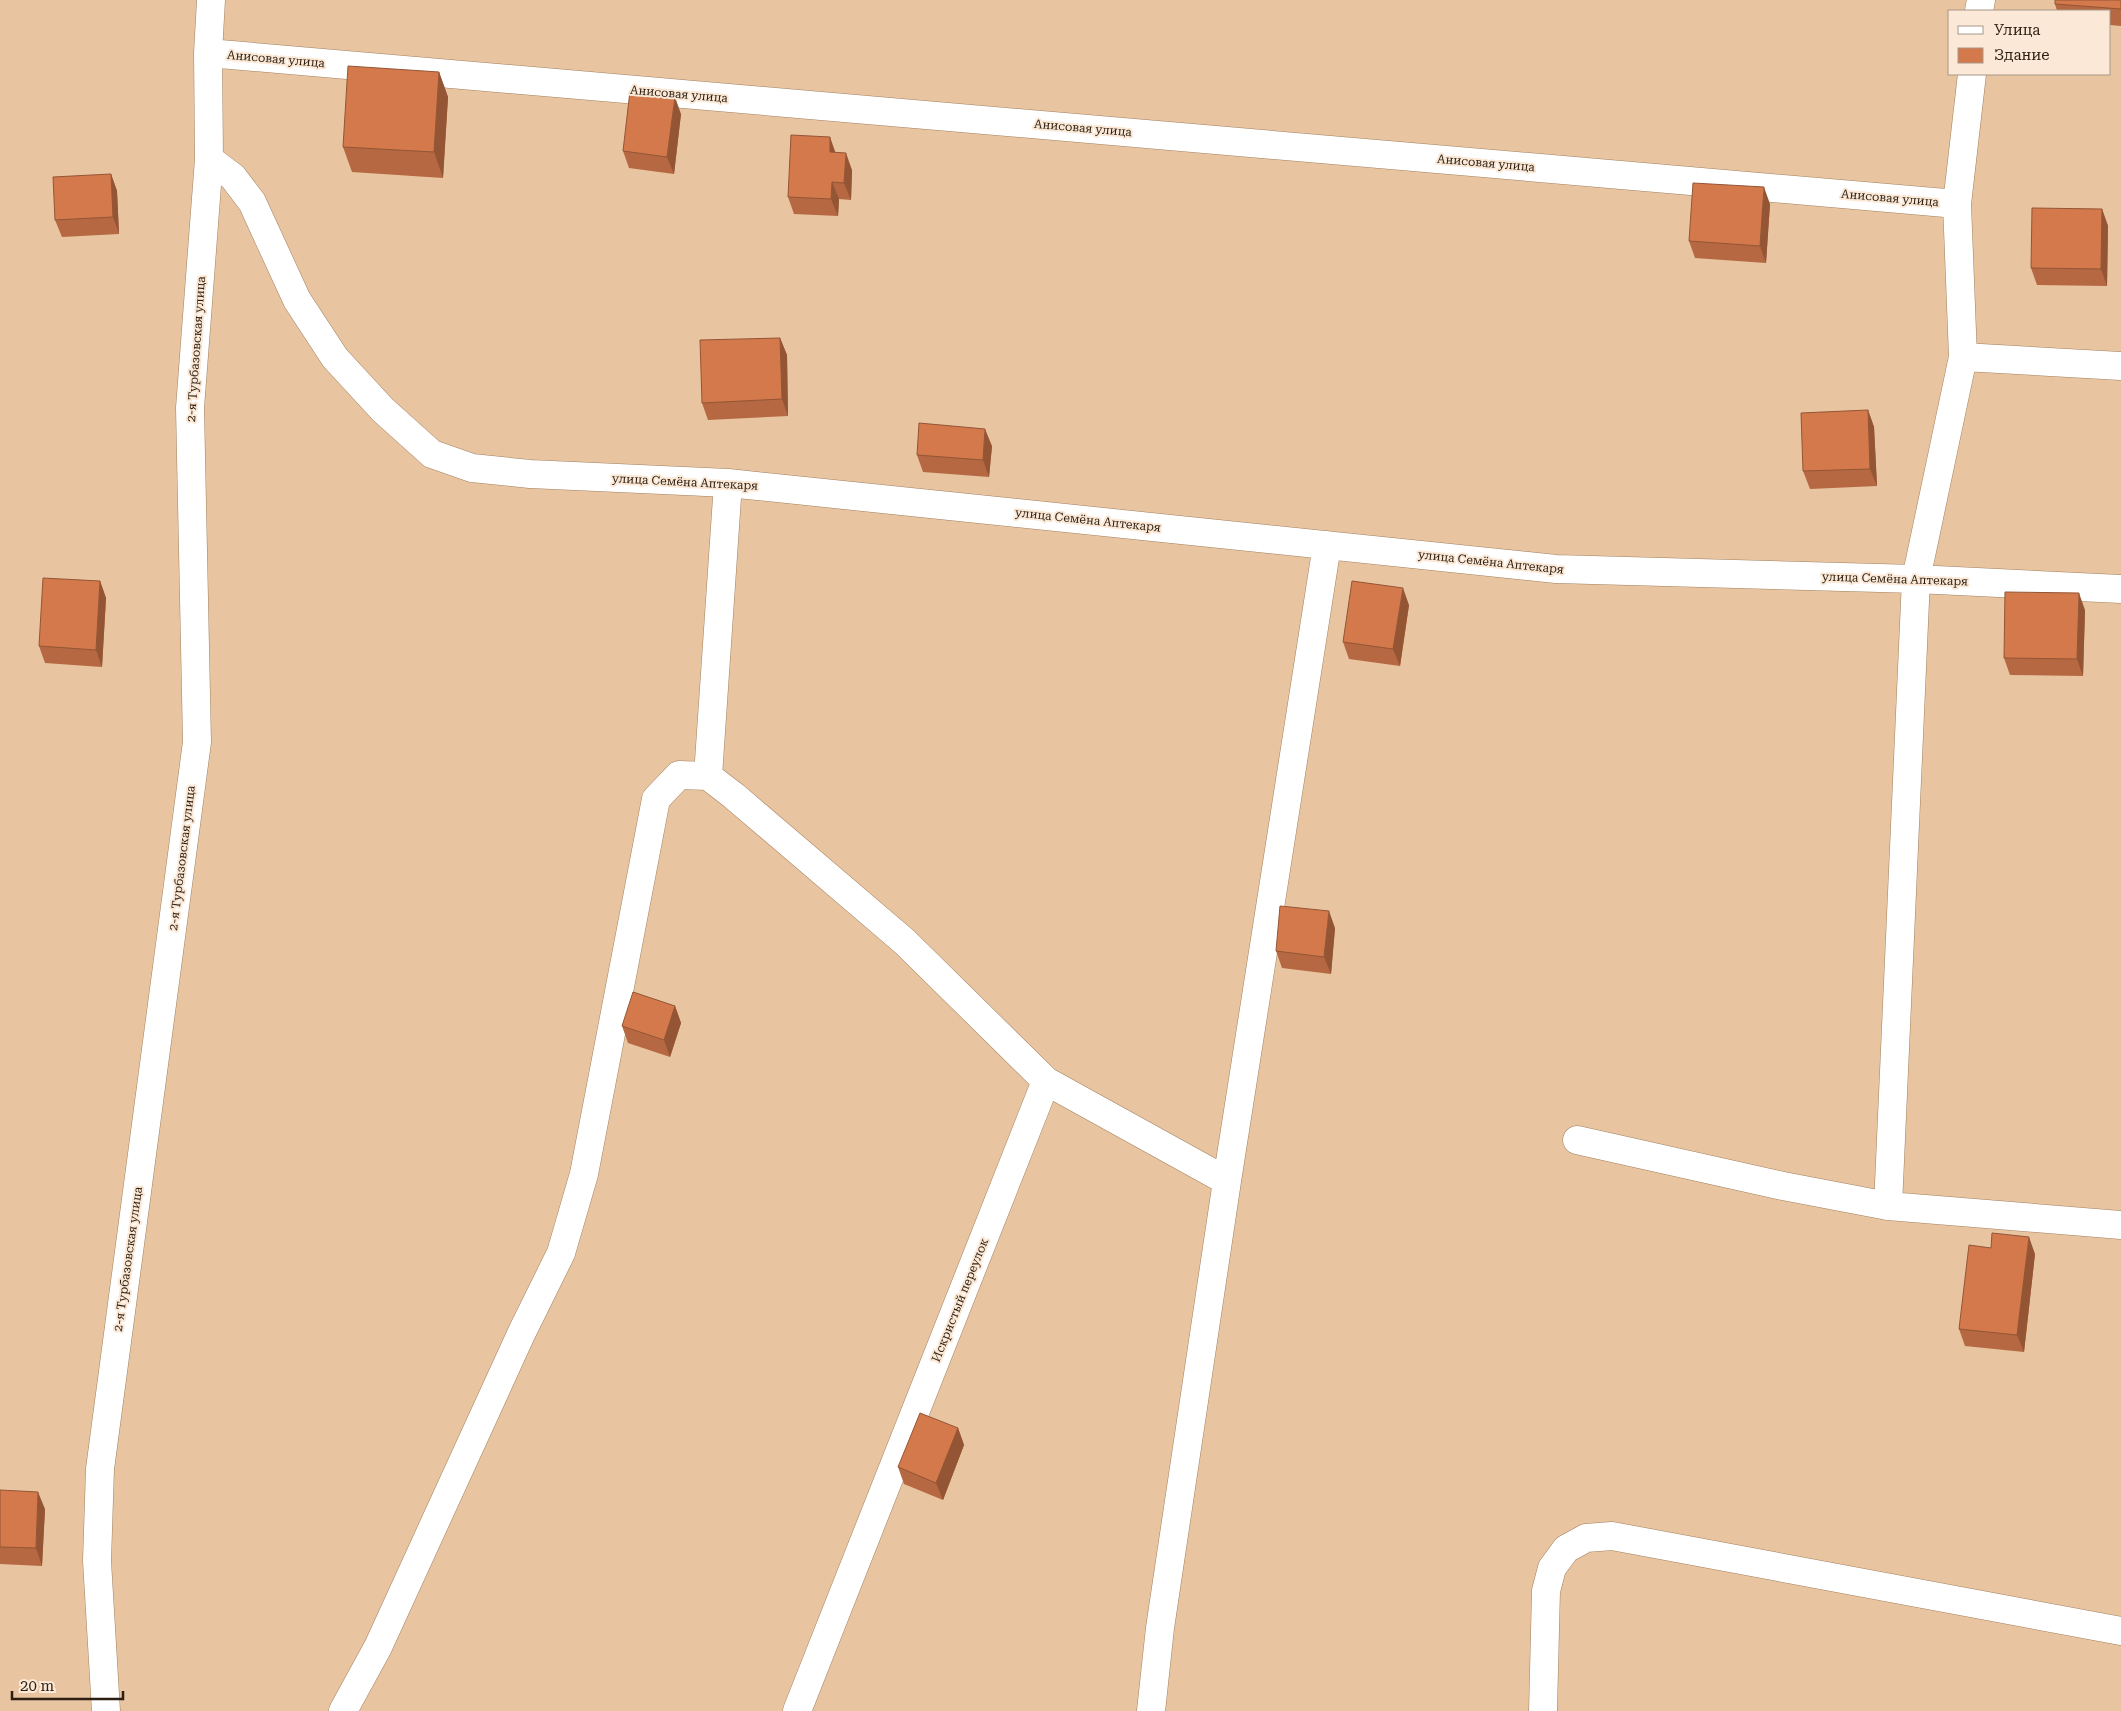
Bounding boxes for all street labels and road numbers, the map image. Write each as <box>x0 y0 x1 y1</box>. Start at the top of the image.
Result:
street label: Анисовая улица <box>227 48 326 70</box>
street label: Анисовая улица <box>630 83 729 105</box>
street label: Анисовая улица <box>1034 117 1133 139</box>
street label: Анисовая улица <box>1437 152 1536 174</box>
street label: Анисовая улица <box>1841 187 1940 209</box>
street label: 2-я Турбазовская улица <box>184 275 208 422</box>
street label: улица Семёна Аптекаря <box>612 471 759 493</box>
street label: улица Семёна Аптекаря <box>1015 505 1162 535</box>
street label: улица Семёна Аптекаря <box>1418 547 1565 577</box>
street label: улица Семёна Аптекаря <box>1822 569 1968 589</box>
street label: 2-я Турбазовская улица <box>166 784 198 931</box>
street label: 2-я Турбазовская улица <box>111 1185 145 1332</box>
street label: Искристый переулок <box>929 1236 991 1364</box>

